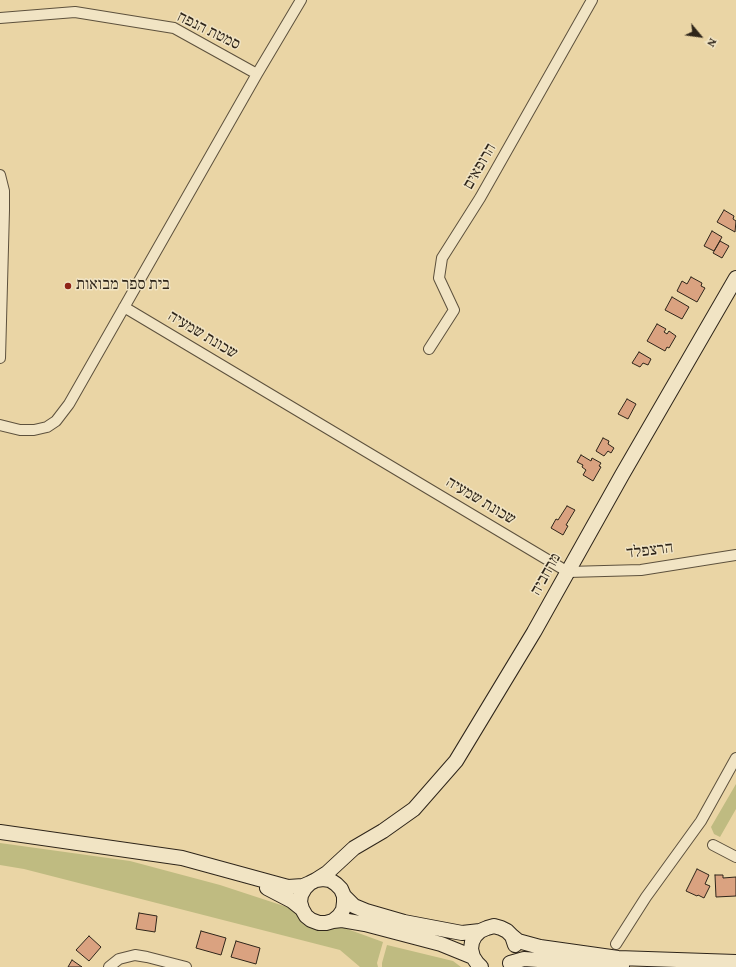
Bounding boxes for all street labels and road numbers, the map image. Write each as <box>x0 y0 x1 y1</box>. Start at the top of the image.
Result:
street label: סמטת הנפח <box>173 8 243 56</box>
street label: הרופאים <box>460 141 502 193</box>
street label: שכונת שמעיה <box>164 308 240 364</box>
street label: שכונת שמעיה <box>442 474 518 530</box>
street label: הרצפלד <box>626 540 674 564</box>
street label: מרחביה <box>528 550 566 600</box>

